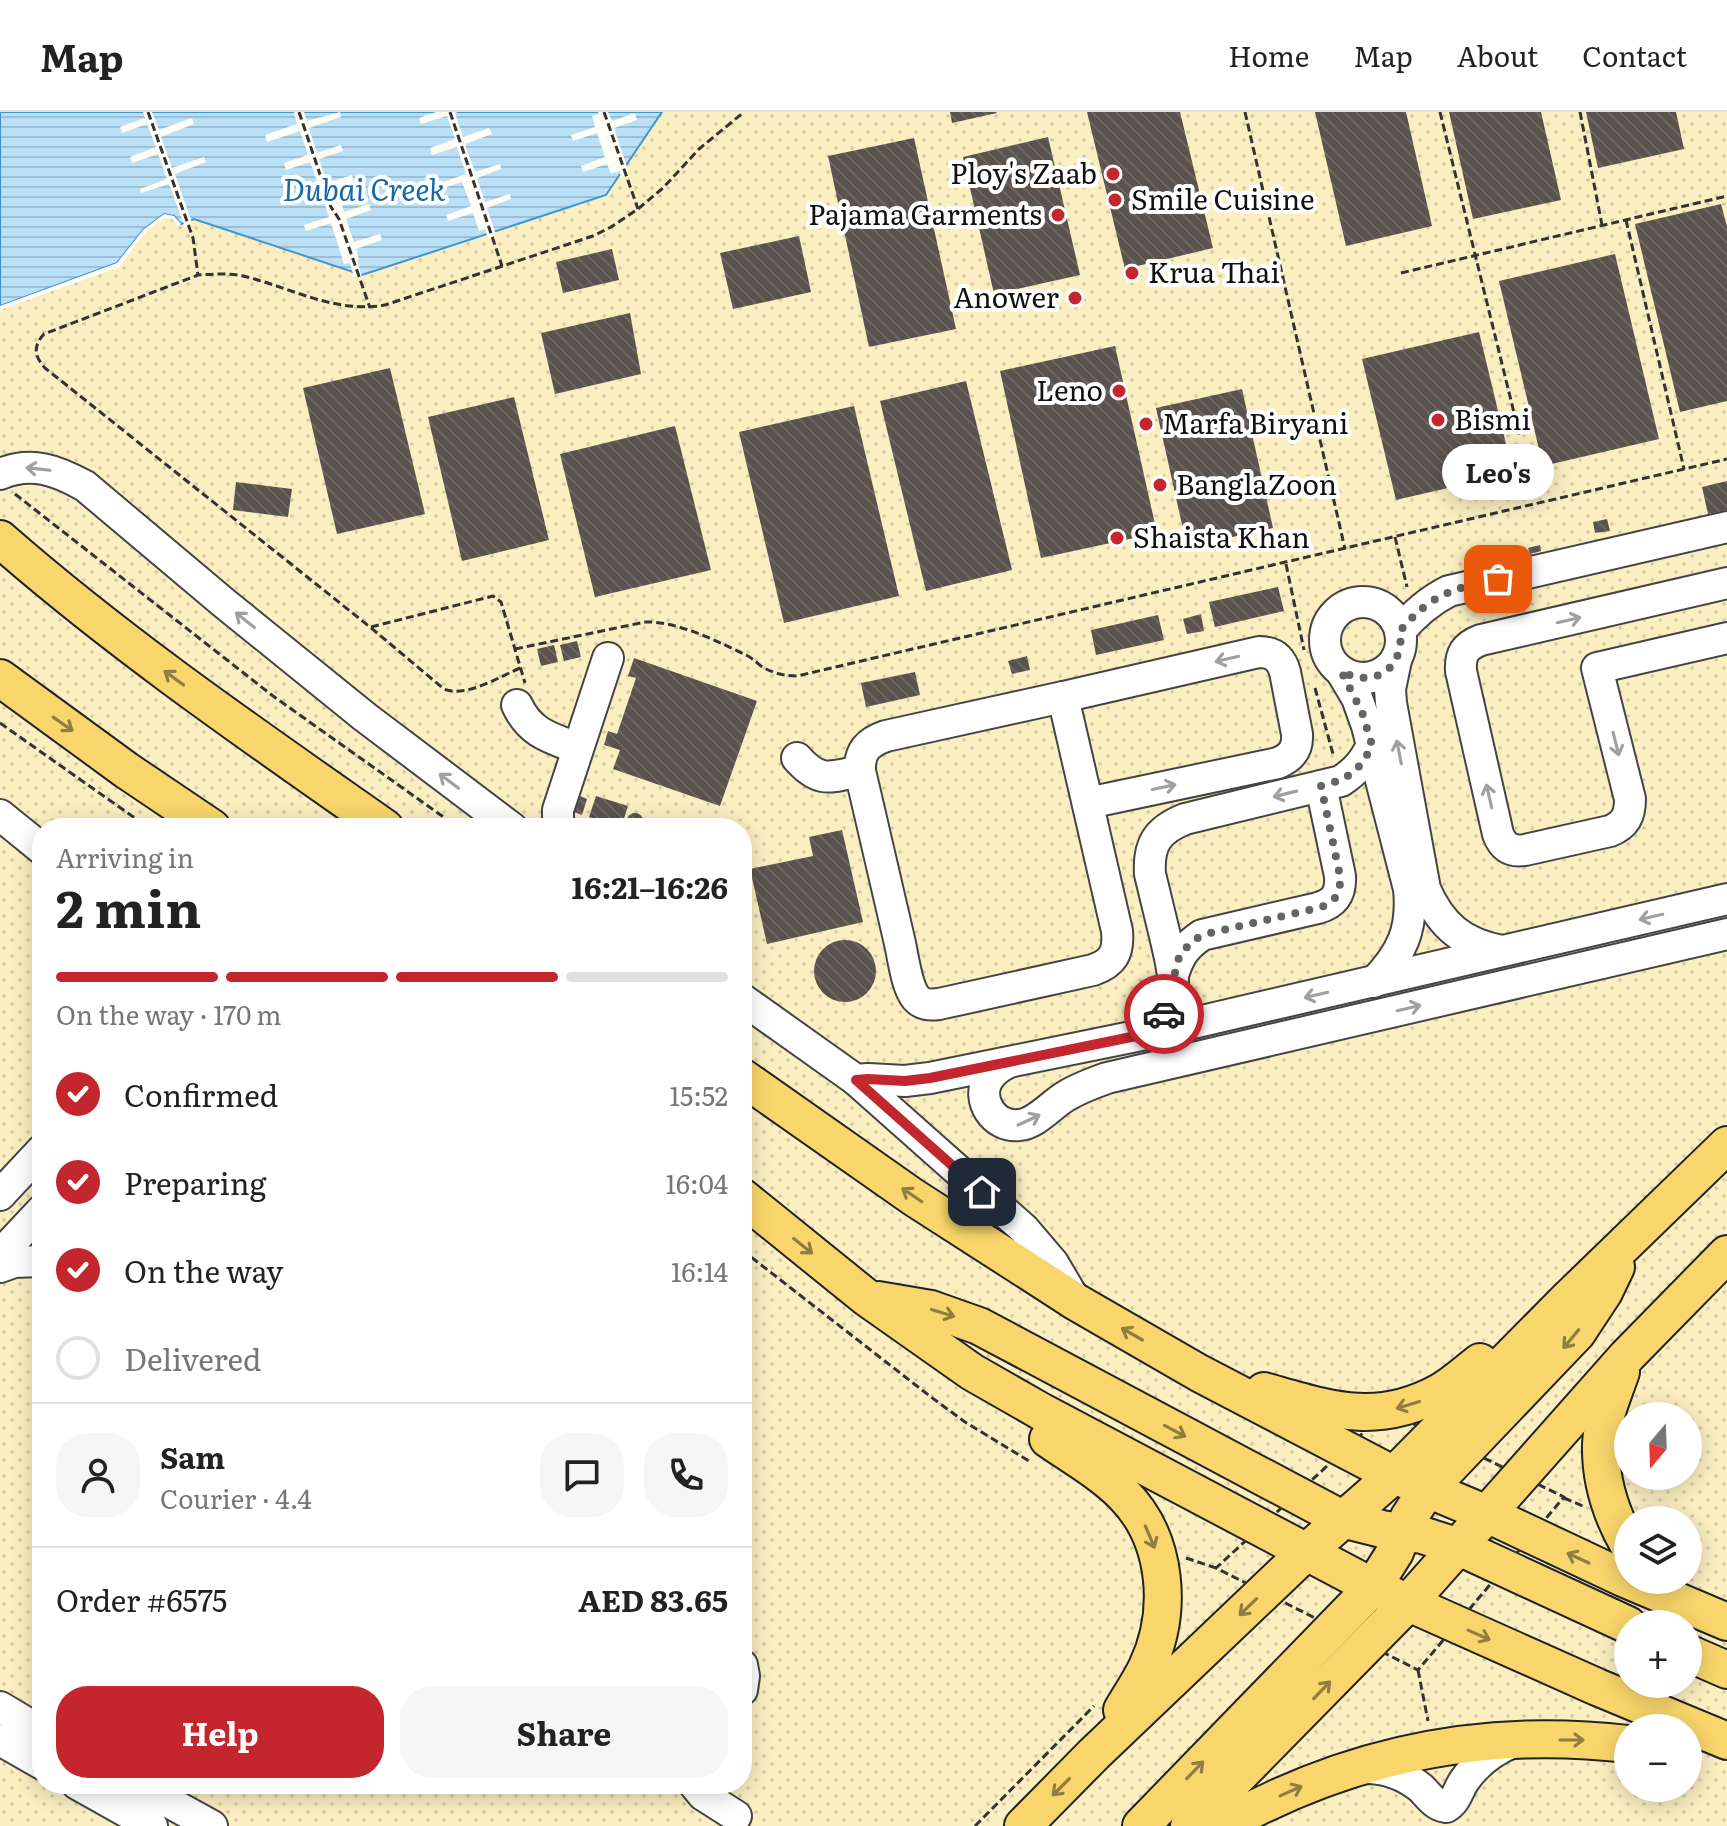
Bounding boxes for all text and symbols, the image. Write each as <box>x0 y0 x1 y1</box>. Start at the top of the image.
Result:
text: Map <box>40 27 124 84</box>
text: Home <box>1228 34 1309 76</box>
text: Map <box>1353 34 1413 76</box>
text: About <box>1457 34 1538 76</box>
text: Contact <box>1582 34 1687 76</box>
place label: Ploy's Zaab <box>950 151 1097 193</box>
marker: Ploy's Zaab <box>1104 165 1122 183</box>
water label: Dubai Creek <box>282 166 446 210</box>
place label: Smile Cuisine <box>1131 177 1315 219</box>
marker: Smile Cuisine <box>1106 191 1124 209</box>
place label: Pajama Garments <box>808 192 1042 234</box>
marker: Pajama Garments <box>1049 206 1067 224</box>
place label: Krua Thai <box>1148 250 1280 292</box>
marker: Krua Thai <box>1123 264 1141 282</box>
place label: Anower <box>953 275 1060 317</box>
marker: Anower <box>1066 289 1084 307</box>
place label: Leno <box>1036 368 1103 410</box>
marker: Leno <box>1110 382 1128 400</box>
place label: Bismi <box>1454 397 1531 439</box>
place label: Marfa Biryani <box>1162 401 1348 443</box>
marker: Bismi <box>1429 411 1447 429</box>
marker: Marfa Biryani <box>1137 415 1155 433</box>
callout: Leo's <box>1442 443 1554 499</box>
text: Leo's <box>1465 452 1531 491</box>
one-way arrow <box>25 462 51 477</box>
place label: BanglaZoon <box>1176 462 1337 504</box>
marker: BanglaZoon <box>1151 476 1169 494</box>
place label: Shaista Khan <box>1133 515 1310 557</box>
marker: Shaista Khan <box>1108 529 1126 547</box>
pin <box>1464 545 1532 613</box>
icon: bag <box>1476 557 1520 601</box>
one-way arrow <box>235 612 256 629</box>
one-way arrow <box>1556 612 1581 627</box>
one-way arrow <box>1215 652 1240 667</box>
one-way arrow <box>164 670 186 686</box>
one-way arrow <box>52 716 73 733</box>
one-way arrow <box>1609 731 1624 756</box>
one-way arrow <box>1391 740 1406 765</box>
one-way arrow <box>439 773 461 789</box>
one-way arrow <box>1151 779 1176 794</box>
one-way arrow <box>1481 783 1496 809</box>
one-way arrow <box>1273 788 1299 803</box>
text: Arriving in <box>56 837 194 876</box>
text: 16:21–16:26 <box>572 864 728 908</box>
text: 2 min <box>56 867 201 944</box>
one-way arrow <box>1639 910 1664 925</box>
courier <box>1124 974 1204 1054</box>
one-way arrow <box>1304 988 1329 1003</box>
icon: car <box>1142 992 1186 1036</box>
text: On the way · 170 m <box>56 994 282 1033</box>
one-way arrow <box>1396 999 1421 1014</box>
icon: check <box>56 1072 100 1116</box>
text: Confirmed <box>124 1072 278 1116</box>
text: 15:52 <box>669 1075 728 1114</box>
one-way arrow <box>1016 1111 1040 1126</box>
pin <box>948 1158 1016 1226</box>
icon: check <box>56 1160 100 1204</box>
text: Preparing <box>124 1160 266 1204</box>
text: 16:04 <box>665 1163 728 1202</box>
icon: home <box>960 1170 1004 1214</box>
one-way arrow <box>901 1187 923 1204</box>
one-way arrow <box>792 1237 813 1254</box>
icon: check <box>56 1248 100 1292</box>
text: On the way <box>124 1248 283 1292</box>
text: 16:14 <box>671 1251 728 1290</box>
one-way arrow <box>930 1307 955 1321</box>
one-way arrow <box>1120 1326 1144 1341</box>
one-way arrow <box>1562 1328 1580 1349</box>
text: Delivered <box>124 1336 261 1380</box>
one-way arrow <box>1396 1398 1422 1413</box>
north arrow <box>1614 1402 1702 1490</box>
map controls <box>1614 1402 1702 1802</box>
one-way arrow <box>1162 1423 1186 1439</box>
button: person <box>56 1433 140 1517</box>
button: chat <box>540 1433 624 1517</box>
button: phone <box>644 1433 728 1517</box>
text: Sam <box>160 1434 225 1478</box>
text: Courier · 4.4 <box>160 1478 312 1517</box>
button: layers <box>1614 1506 1702 1594</box>
one-way arrow <box>1144 1524 1159 1549</box>
one-way arrow <box>1567 1550 1591 1565</box>
text: Order #6575 <box>56 1577 227 1621</box>
text: AED 83.65 <box>578 1577 728 1621</box>
one-way arrow <box>1239 1597 1259 1615</box>
button: + <box>1614 1610 1702 1698</box>
one-way arrow <box>1466 1629 1491 1644</box>
one-way arrow <box>1312 1681 1331 1700</box>
button: Help <box>56 1686 384 1778</box>
button: Share <box>400 1686 728 1778</box>
button: − <box>1614 1714 1702 1802</box>
one-way arrow <box>1558 1732 1585 1748</box>
one-way arrow <box>1185 1761 1204 1780</box>
one-way arrow <box>1052 1777 1071 1797</box>
one-way arrow <box>1279 1783 1303 1798</box>

